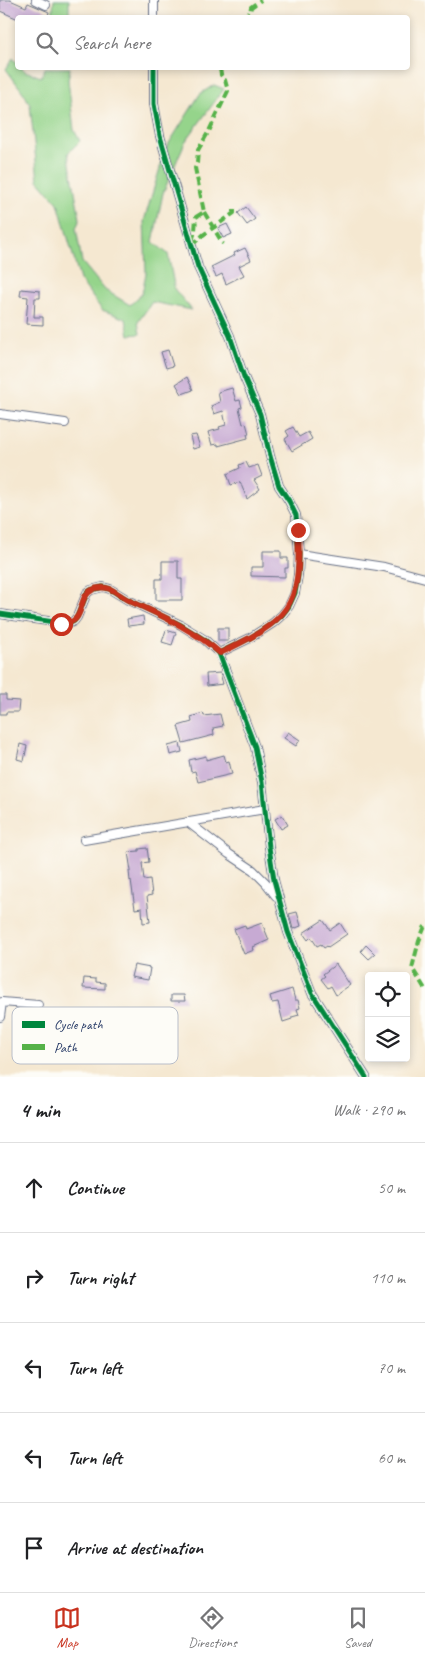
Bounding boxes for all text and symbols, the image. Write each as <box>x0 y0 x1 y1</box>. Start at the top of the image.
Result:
search box <box>15 15 410 70</box>
icon: search <box>33 29 61 57</box>
text: Search here <box>73 31 150 55</box>
route end <box>287 519 310 542</box>
route start <box>50 613 73 636</box>
map controls <box>365 972 410 1062</box>
button: locate <box>365 972 410 1017</box>
legend <box>12 1007 178 1064</box>
text: Cycle path <box>54 1016 103 1033</box>
button: layers <box>365 1017 410 1062</box>
text: Path <box>54 1039 78 1056</box>
text: 4 min <box>20 1097 60 1123</box>
text: Walk · 290 m <box>333 1100 405 1120</box>
icon: ahead <box>20 1174 48 1202</box>
text: Continue <box>67 1176 124 1200</box>
text: 50 m <box>378 1178 405 1198</box>
icon: right <box>20 1264 48 1292</box>
text: Turn right <box>67 1266 134 1290</box>
text: 110 m <box>371 1268 405 1288</box>
icon: left <box>20 1354 48 1382</box>
text: Turn left <box>67 1356 122 1380</box>
text: 70 m <box>378 1358 405 1378</box>
icon: left <box>20 1444 48 1472</box>
text: Turn left <box>67 1446 122 1470</box>
text: 60 m <box>378 1448 405 1468</box>
icon: arrive <box>20 1534 48 1562</box>
text: Arrive at destination <box>67 1536 203 1560</box>
tab: Map <box>53 1604 81 1651</box>
tab: Directions <box>188 1604 237 1651</box>
tab: Saved <box>344 1604 372 1651</box>

